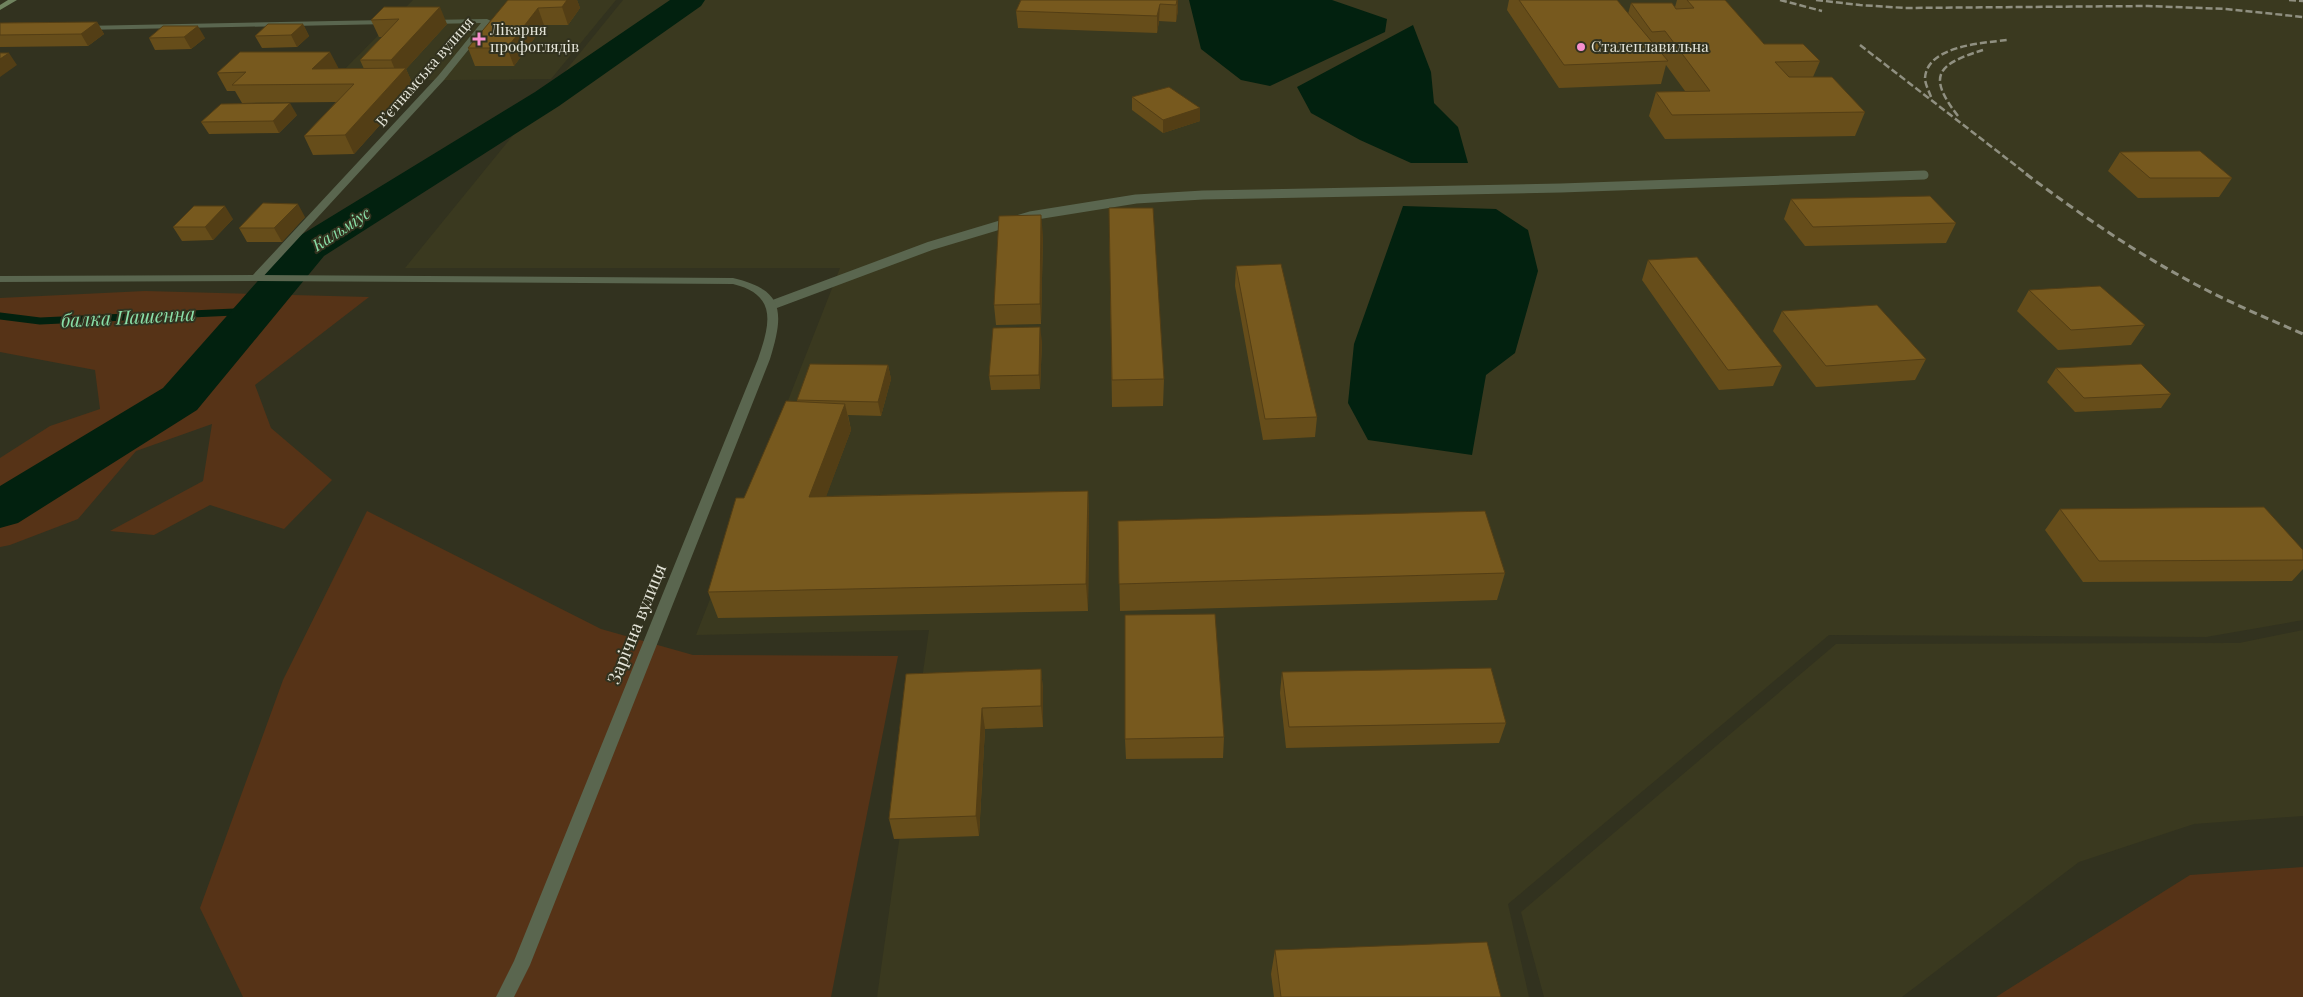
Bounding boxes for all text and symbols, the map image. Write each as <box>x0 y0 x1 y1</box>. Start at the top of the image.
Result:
street label: В’єтнамська вулиця <box>371 12 478 131</box>
place label: Лікарня профоглядів <box>489 19 579 56</box>
marker: Лікарня профоглядів <box>472 32 486 46</box>
place label: Сталеплавильна <box>1591 36 1709 56</box>
marker: Сталеплавильна <box>1575 41 1587 53</box>
water label: Кальміус <box>307 202 374 256</box>
water label: балка Пашенна <box>60 299 196 333</box>
street label: Зарічна вулиця <box>601 560 671 687</box>

